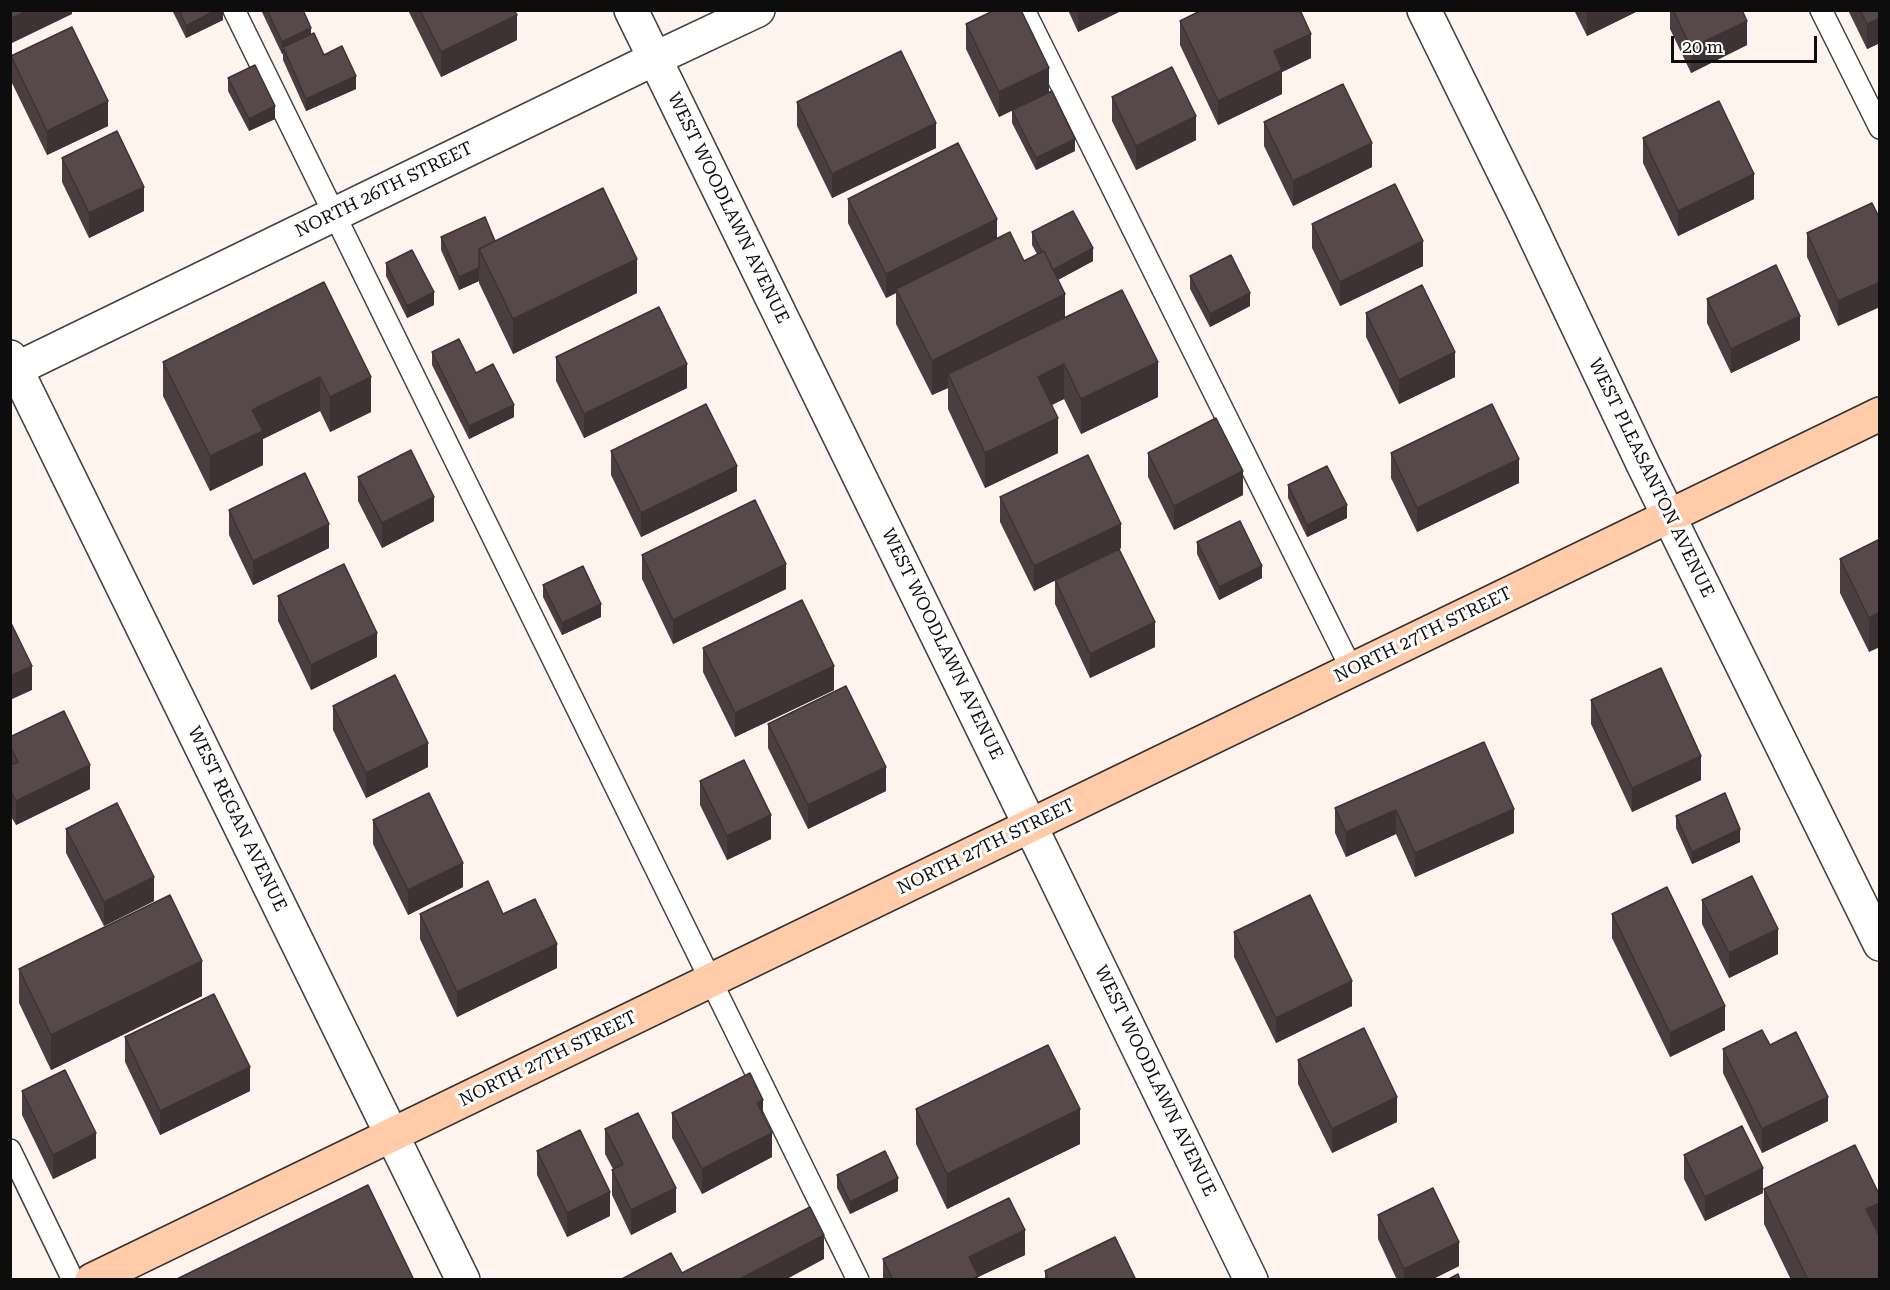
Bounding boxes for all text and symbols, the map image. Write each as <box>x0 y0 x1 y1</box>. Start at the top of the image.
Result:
scale bar <box>1674 24 1820 62</box>
text: 20 m <box>1682 36 1723 57</box>
street label: WEST WOODLAWN AVENUE <box>663 89 793 327</box>
street label: NORTH 26TH STREET <box>292 138 476 242</box>
street label: WEST PLEASANTON AVENUE <box>1584 355 1718 601</box>
street label: WEST WOODLAWN AVENUE <box>877 525 1007 763</box>
street label: NORTH 27TH STREET <box>1331 583 1515 687</box>
street label: WEST REGAN AVENUE <box>183 723 291 915</box>
street label: NORTH 27TH STREET <box>894 795 1078 899</box>
street label: WEST WOODLAWN AVENUE <box>1090 962 1220 1200</box>
street label: NORTH 27TH STREET <box>456 1007 640 1111</box>

